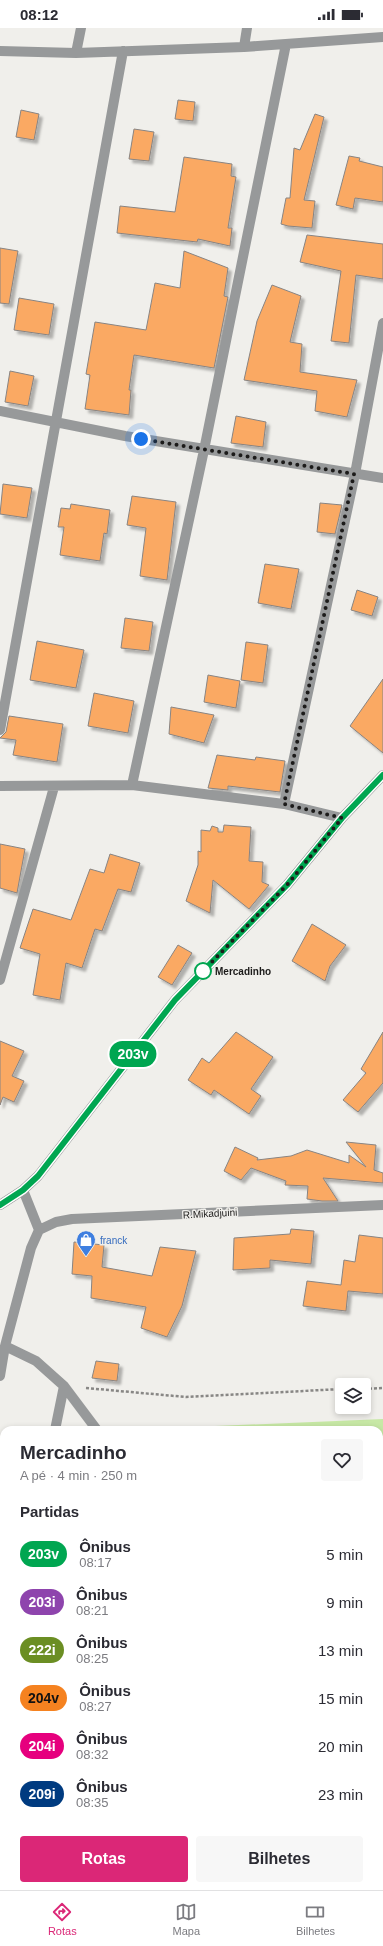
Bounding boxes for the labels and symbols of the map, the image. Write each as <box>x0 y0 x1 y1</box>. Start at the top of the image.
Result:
your location <box>131 429 151 449</box>
marker: Mercadinho <box>194 962 212 980</box>
place label: Mercadinho <box>215 966 271 977</box>
line badge: 203v <box>105 1041 161 1067</box>
street label: R.Mikadjuini <box>183 1207 238 1220</box>
shop icon: franck <box>75 1229 97 1257</box>
place label: franck <box>100 1235 128 1246</box>

